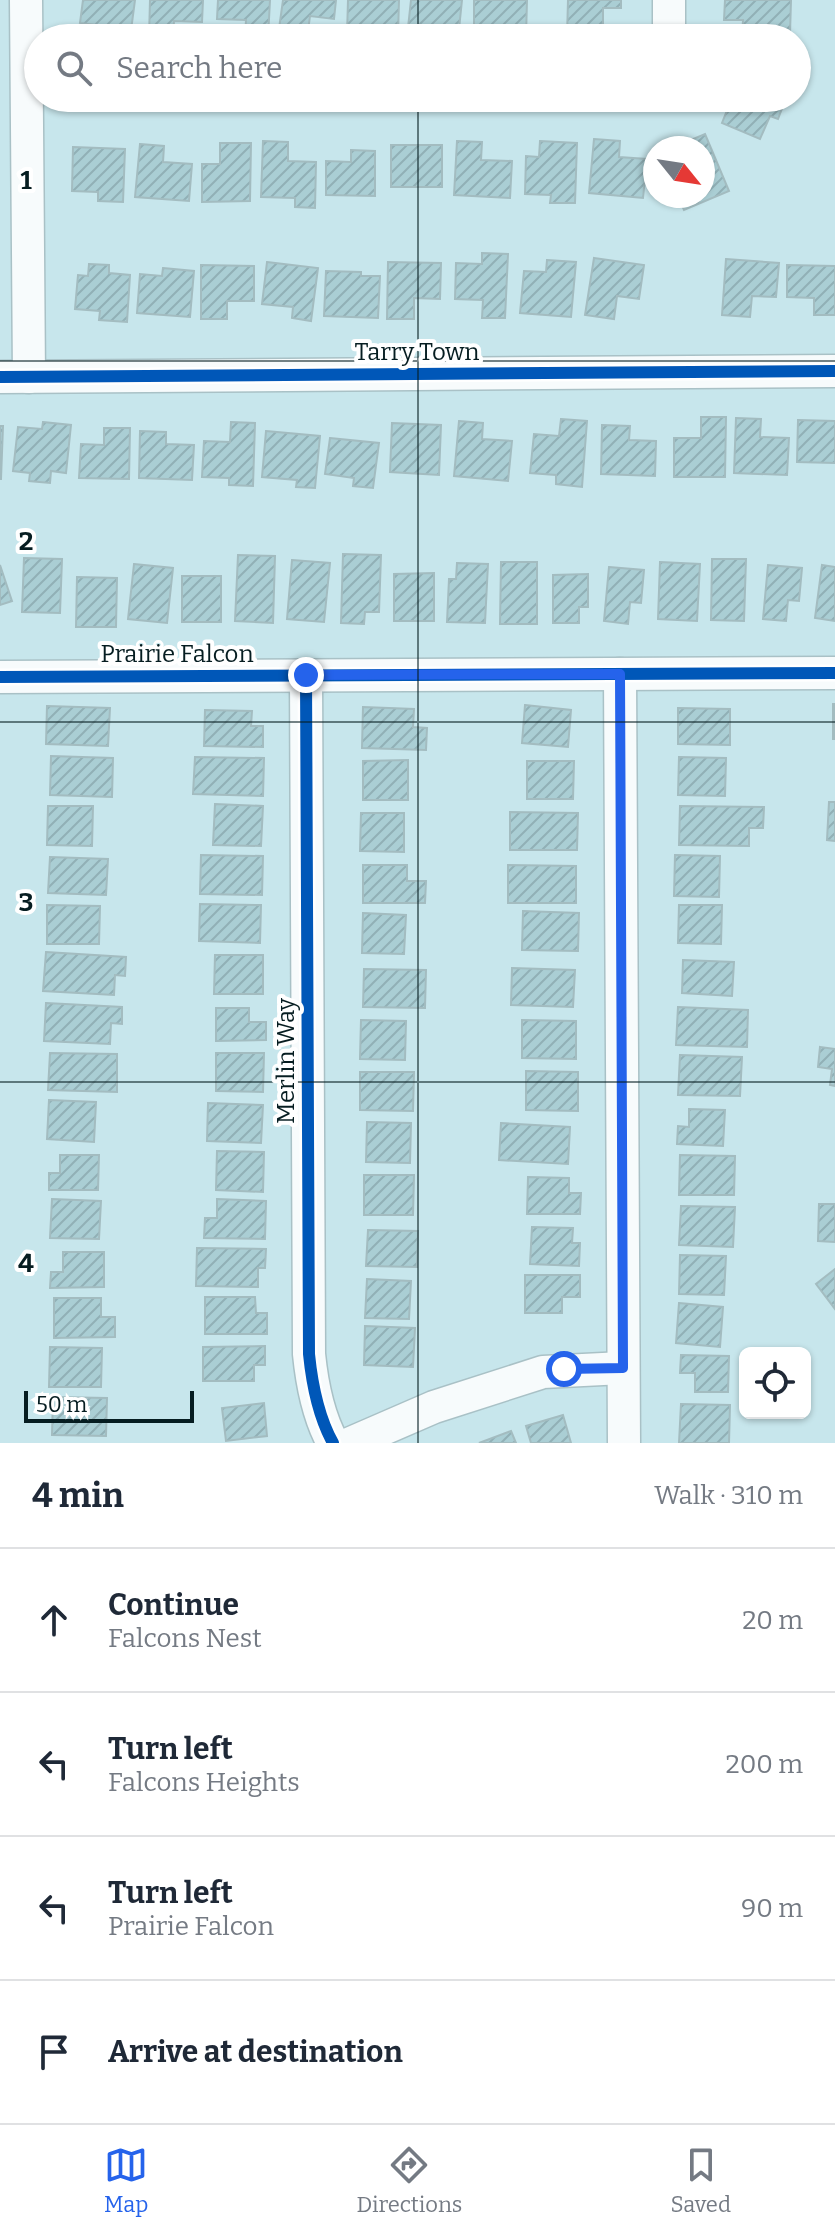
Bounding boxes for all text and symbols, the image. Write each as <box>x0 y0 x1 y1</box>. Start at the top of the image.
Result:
search box <box>24 24 811 112</box>
icon: search <box>52 46 96 90</box>
text: Search here <box>116 50 283 86</box>
north arrow <box>643 136 715 208</box>
text: 1 <box>20 165 32 196</box>
street label: Tarry Town <box>355 338 479 366</box>
text: 2 <box>19 526 33 557</box>
street label: Prairie Falcon <box>100 640 254 668</box>
route end <box>288 657 324 693</box>
text: 3 <box>19 887 33 918</box>
street label: Merlin Way <box>272 998 300 1124</box>
text: 4 <box>18 1248 34 1279</box>
map controls <box>739 1347 811 1419</box>
button: locate <box>739 1347 811 1419</box>
route start <box>546 1351 582 1387</box>
scale bar <box>24 1387 194 1423</box>
text: 50 m <box>36 1391 87 1418</box>
text: 4 min <box>32 1475 124 1516</box>
text: Walk · 310 m <box>654 1480 803 1511</box>
text: Continue <box>108 1587 239 1623</box>
icon: ahead <box>32 1598 76 1642</box>
text: 20 m <box>742 1605 803 1636</box>
text: Falcons Nest <box>108 1623 262 1654</box>
text: Turn left <box>108 1731 233 1767</box>
icon: left <box>32 1742 76 1786</box>
text: 200 m <box>726 1749 803 1780</box>
text: Falcons Heights <box>108 1767 300 1798</box>
text: Turn left <box>108 1875 233 1911</box>
icon: left <box>32 1886 76 1930</box>
text: 90 m <box>741 1893 803 1924</box>
text: Prairie Falcon <box>108 1911 274 1942</box>
icon: arrive <box>32 2030 76 2074</box>
text: Arrive at destination <box>108 2034 403 2070</box>
tab: Map <box>104 2143 148 2218</box>
tab: Directions <box>357 2143 462 2218</box>
tab: Saved <box>671 2143 731 2218</box>

